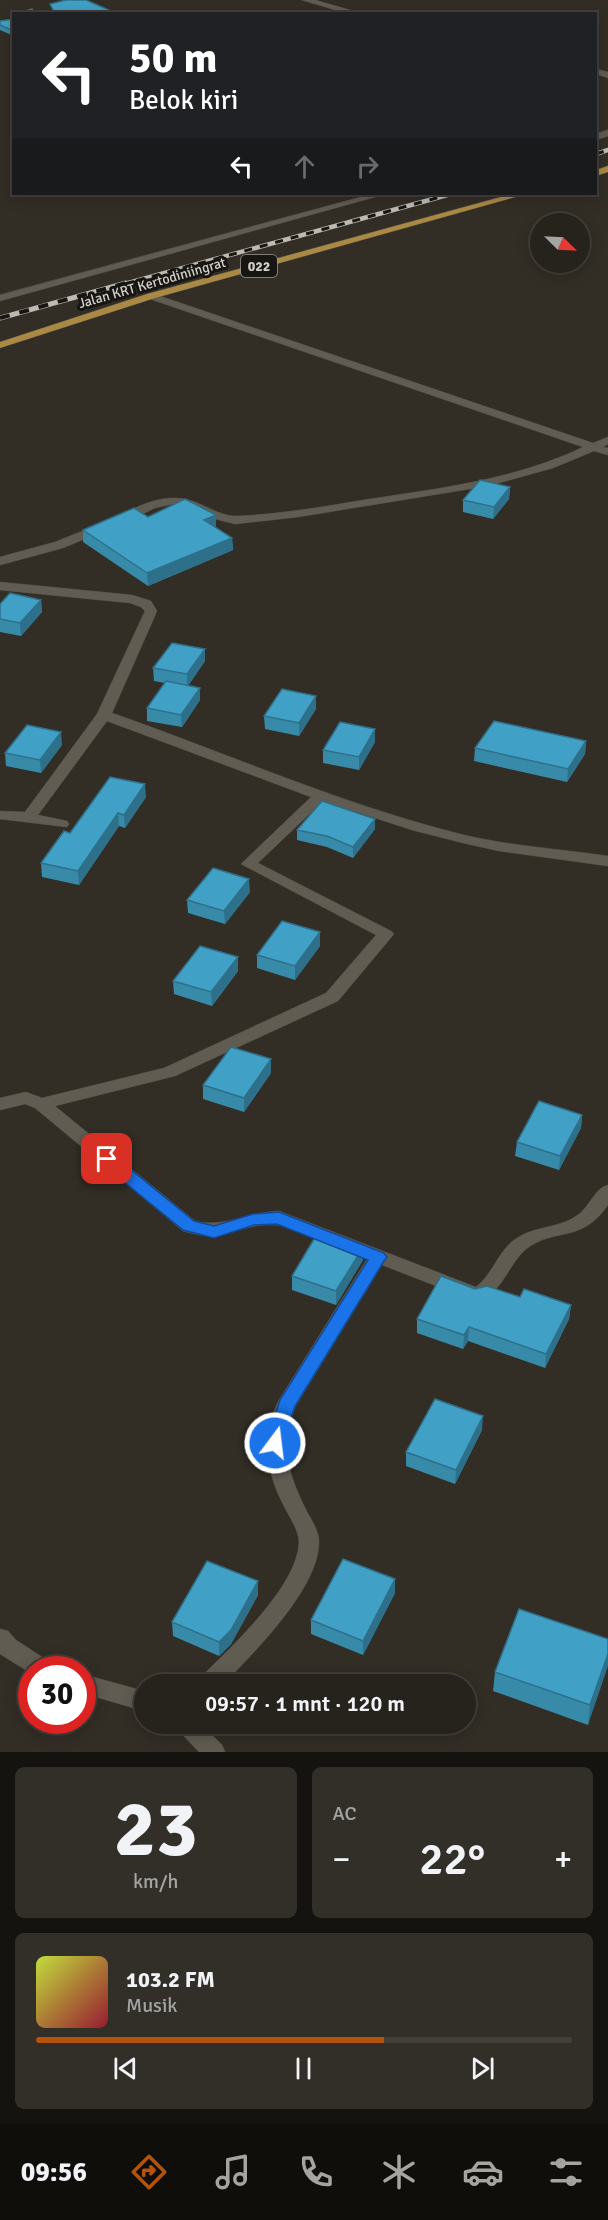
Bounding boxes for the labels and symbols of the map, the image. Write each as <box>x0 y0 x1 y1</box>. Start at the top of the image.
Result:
north arrow <box>530 213 590 273</box>
street label: Jalan KRT Kertodiniingrat <box>76 254 228 312</box>
road number: 022 <box>241 255 277 277</box>
pin <box>81 1133 132 1184</box>
position arrow <box>243 1411 307 1475</box>
speed limit sign: 30 <box>18 1656 96 1734</box>

